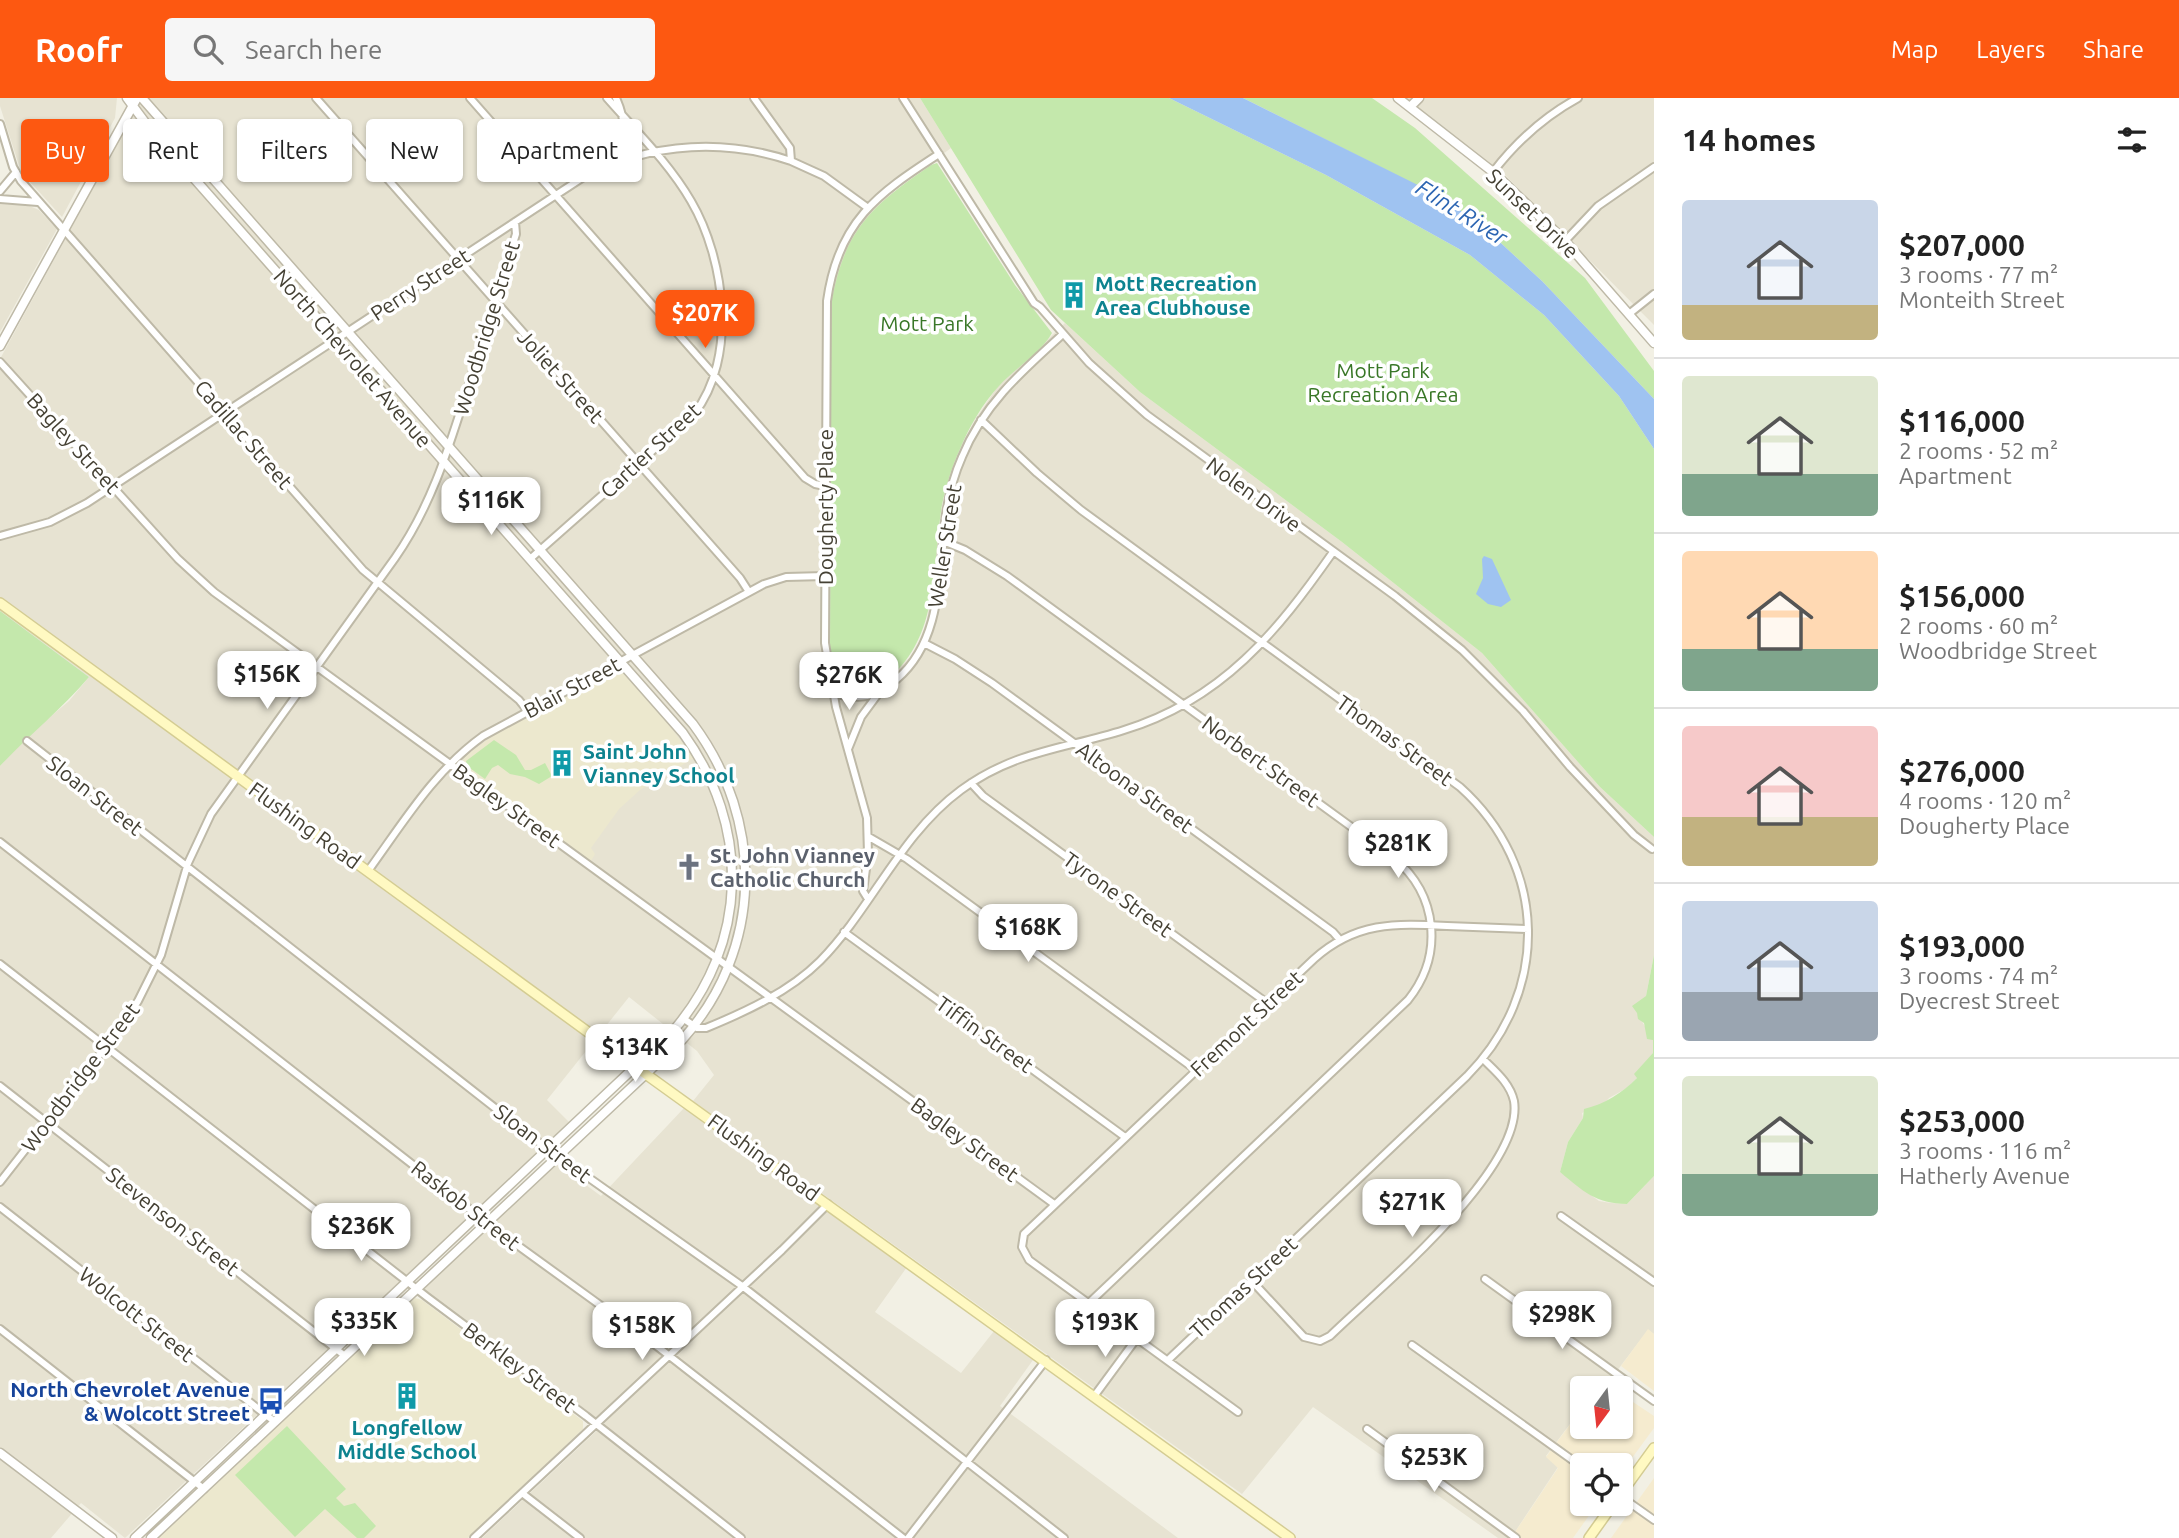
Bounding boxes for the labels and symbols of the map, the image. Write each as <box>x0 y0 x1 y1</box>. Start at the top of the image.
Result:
street label: Sunset Drive <box>1482 163 1584 263</box>
water label: Flint River <box>1412 174 1513 250</box>
street label: Woodbridge Street <box>448 238 524 418</box>
street label: Perry Street <box>366 243 474 325</box>
street label: North Chevrolet Avenue <box>269 264 437 452</box>
place label: Mott Recreation Area Clubhouse <box>1095 271 1257 319</box>
building icon: Mott Recreation Area Clubhouse <box>1059 280 1089 310</box>
pin: $207K <box>656 290 754 350</box>
park label: Mott Park <box>880 311 974 335</box>
street label: Joliet Street <box>513 325 609 427</box>
park label: Mott Park Recreation Area <box>1307 358 1459 406</box>
street label: Cadillac Street <box>190 375 298 493</box>
street label: Bagley Street <box>23 388 125 498</box>
street label: Cartier Street <box>595 398 705 502</box>
street label: Dougherty Place <box>813 429 837 585</box>
street label: Nolen Drive <box>1202 452 1306 536</box>
pin: $116K <box>442 478 540 537</box>
street label: Weller Street <box>922 483 966 609</box>
street label: Blair Street <box>519 651 625 723</box>
pin: $156K <box>218 652 316 711</box>
pin: $276K <box>800 652 898 712</box>
street label: Thomas Street <box>1332 690 1458 790</box>
street label: Norbert Street <box>1198 711 1324 811</box>
street label: Altoona Street <box>1072 737 1198 837</box>
place label: Saint John Vianney School <box>583 739 735 787</box>
building icon: Saint John Vianney School <box>547 748 577 778</box>
street label: Sloan Street <box>42 750 148 840</box>
street label: Bagley Street <box>449 758 565 852</box>
street label: Flushing Road <box>245 776 365 874</box>
pin: $281K <box>1349 820 1447 880</box>
place label: St. John Vianney Catholic Church <box>710 843 875 891</box>
street label: Tyrone Street <box>1059 846 1177 942</box>
church icon: St. John Vianney Catholic Church <box>674 852 704 882</box>
pin: $168K <box>979 904 1077 964</box>
street label: Fremont Street <box>1185 965 1307 1081</box>
street label: Tiffin Street <box>932 991 1038 1077</box>
street label: Woodbridge Street <box>16 998 144 1156</box>
pin: $134K <box>586 1024 684 1084</box>
street label: Bagley Street <box>907 1092 1023 1186</box>
street label: Sloan Street <box>490 1099 596 1187</box>
street label: Flushing Road <box>704 1108 824 1206</box>
street label: Raskob Street <box>407 1155 525 1255</box>
street label: Stevenson Street <box>102 1162 244 1280</box>
pin: $271K <box>1363 1180 1461 1239</box>
pin: $236K <box>312 1204 410 1263</box>
street label: Thomas Street <box>1185 1231 1301 1343</box>
street label: Wolcott Street <box>75 1262 199 1366</box>
pin: $298K <box>1513 1292 1611 1351</box>
pin: $335K <box>315 1298 413 1358</box>
pin: $193K <box>1056 1300 1154 1359</box>
pin: $158K <box>593 1302 691 1362</box>
street label: Berkley Street <box>459 1317 581 1417</box>
north arrow <box>1570 1376 1633 1438</box>
place label: North Chevrolet Avenue & Wolcott Street <box>10 1377 250 1425</box>
building icon: Longfellow Middle School <box>392 1381 422 1411</box>
bus stop icon: North Chevrolet Avenue & Wolcott Street <box>256 1386 286 1416</box>
place label: Longfellow Middle School <box>337 1415 477 1463</box>
pin: $253K <box>1385 1434 1483 1494</box>

